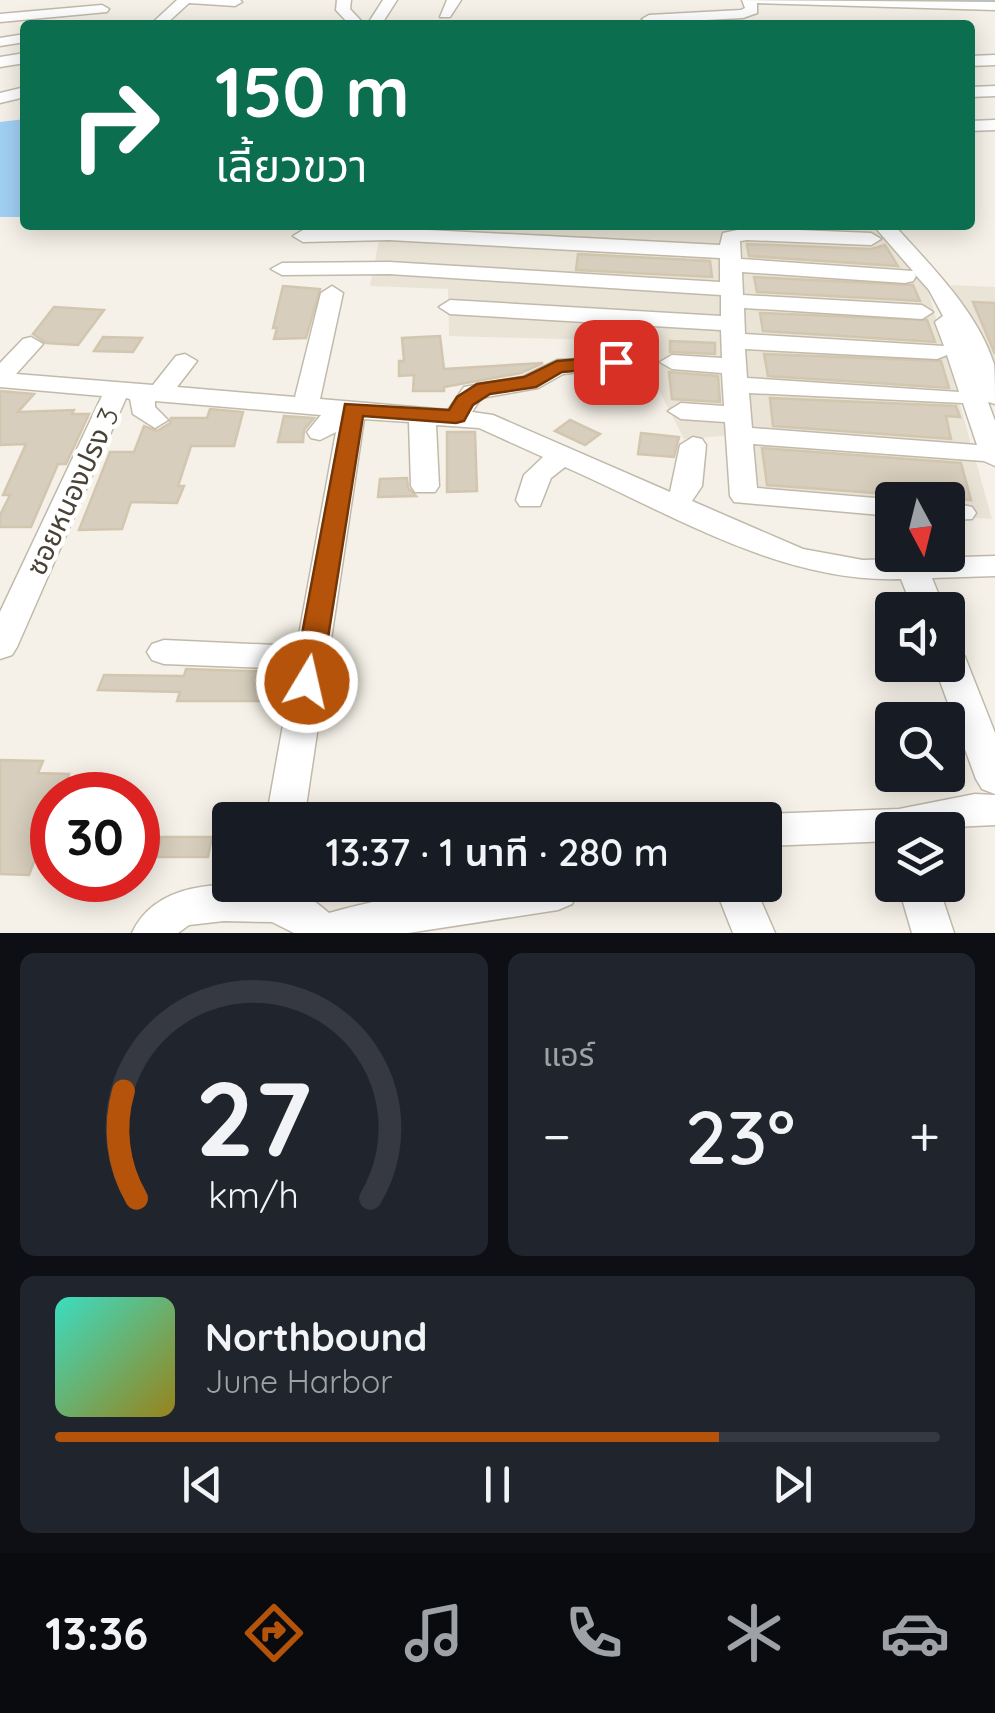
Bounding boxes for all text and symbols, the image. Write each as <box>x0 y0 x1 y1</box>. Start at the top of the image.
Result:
text: 150 m <box>215 47 410 135</box>
icon: right <box>50 60 180 190</box>
text: เลี้ยวขวา <box>215 137 367 193</box>
pin <box>574 320 659 405</box>
icon: arrive <box>589 335 644 390</box>
street label: ซอยหนองปรง 3 <box>18 402 126 580</box>
north arrow <box>875 482 965 572</box>
map controls <box>875 482 965 902</box>
button: sound <box>875 592 965 682</box>
position arrow <box>255 630 359 734</box>
button: search <box>875 702 965 792</box>
speed limit sign: 30 <box>30 772 160 902</box>
button: layers <box>875 812 965 902</box>
text: 13:37 · 1 นาที · 280 m <box>325 828 669 876</box>
text: แอร์ <box>543 1034 594 1074</box>
text: 27 <box>196 1052 312 1182</box>
text: 23° <box>685 1089 795 1183</box>
text: − <box>543 1101 571 1170</box>
text: + <box>909 1101 940 1170</box>
text: km/h <box>208 1172 299 1217</box>
text: Northbound <box>205 1313 427 1361</box>
text: June Harbor <box>205 1361 393 1401</box>
icon: previous <box>175 1457 230 1512</box>
icon: pause <box>470 1457 525 1512</box>
icon: next <box>765 1457 820 1512</box>
icon: directions <box>239 1598 309 1668</box>
icon: music <box>399 1598 469 1668</box>
icon: phone <box>559 1598 629 1668</box>
icon: climate <box>719 1598 789 1668</box>
icon: car <box>880 1598 950 1668</box>
text: 13:36 <box>45 1605 148 1661</box>

